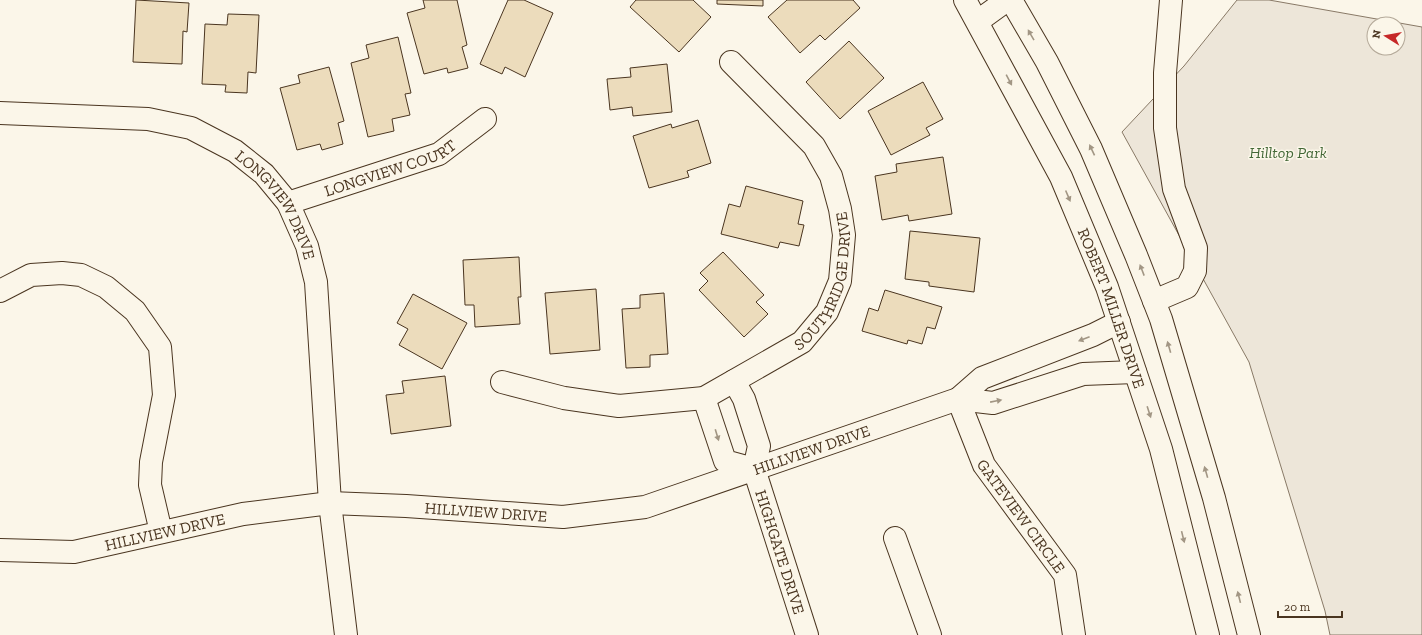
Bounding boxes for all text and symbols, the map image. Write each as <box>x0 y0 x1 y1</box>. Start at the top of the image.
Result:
north arrow <box>1366 16 1406 56</box>
text: N <box>1369 28 1384 40</box>
one-way arrow <box>1028 29 1035 41</box>
one-way arrow <box>1006 74 1012 86</box>
street label: LONGVIEW COURT <box>322 136 460 201</box>
park label: Hilltop Park <box>1249 143 1327 162</box>
one-way arrow <box>1089 144 1095 156</box>
street label: LONGVIEW DRIVE <box>232 146 319 261</box>
one-way arrow <box>1066 190 1072 202</box>
street label: SOUTHRIDGE DRIVE <box>791 210 854 355</box>
street label: ROBERT MILLER DRIVE <box>1073 225 1149 391</box>
one-way arrow <box>1139 263 1145 275</box>
one-way arrow <box>1078 336 1090 342</box>
one-way arrow <box>1166 340 1172 352</box>
one-way arrow <box>990 398 1002 404</box>
one-way arrow <box>1146 406 1152 418</box>
street label: HILLVIEW DRIVE <box>751 421 873 479</box>
one-way arrow <box>714 429 720 441</box>
street label: GATEVIEW CIRCLE <box>973 455 1069 577</box>
one-way arrow <box>1203 465 1209 477</box>
street label: HIGHGATE DRIVE <box>751 488 809 617</box>
street label: HILLVIEW DRIVE <box>424 498 548 526</box>
street label: HILLVIEW DRIVE <box>103 509 227 555</box>
one-way arrow <box>1181 531 1187 543</box>
one-way arrow <box>1236 591 1242 603</box>
scale bar <box>1278 593 1342 619</box>
text: 20 m <box>1284 600 1311 614</box>

